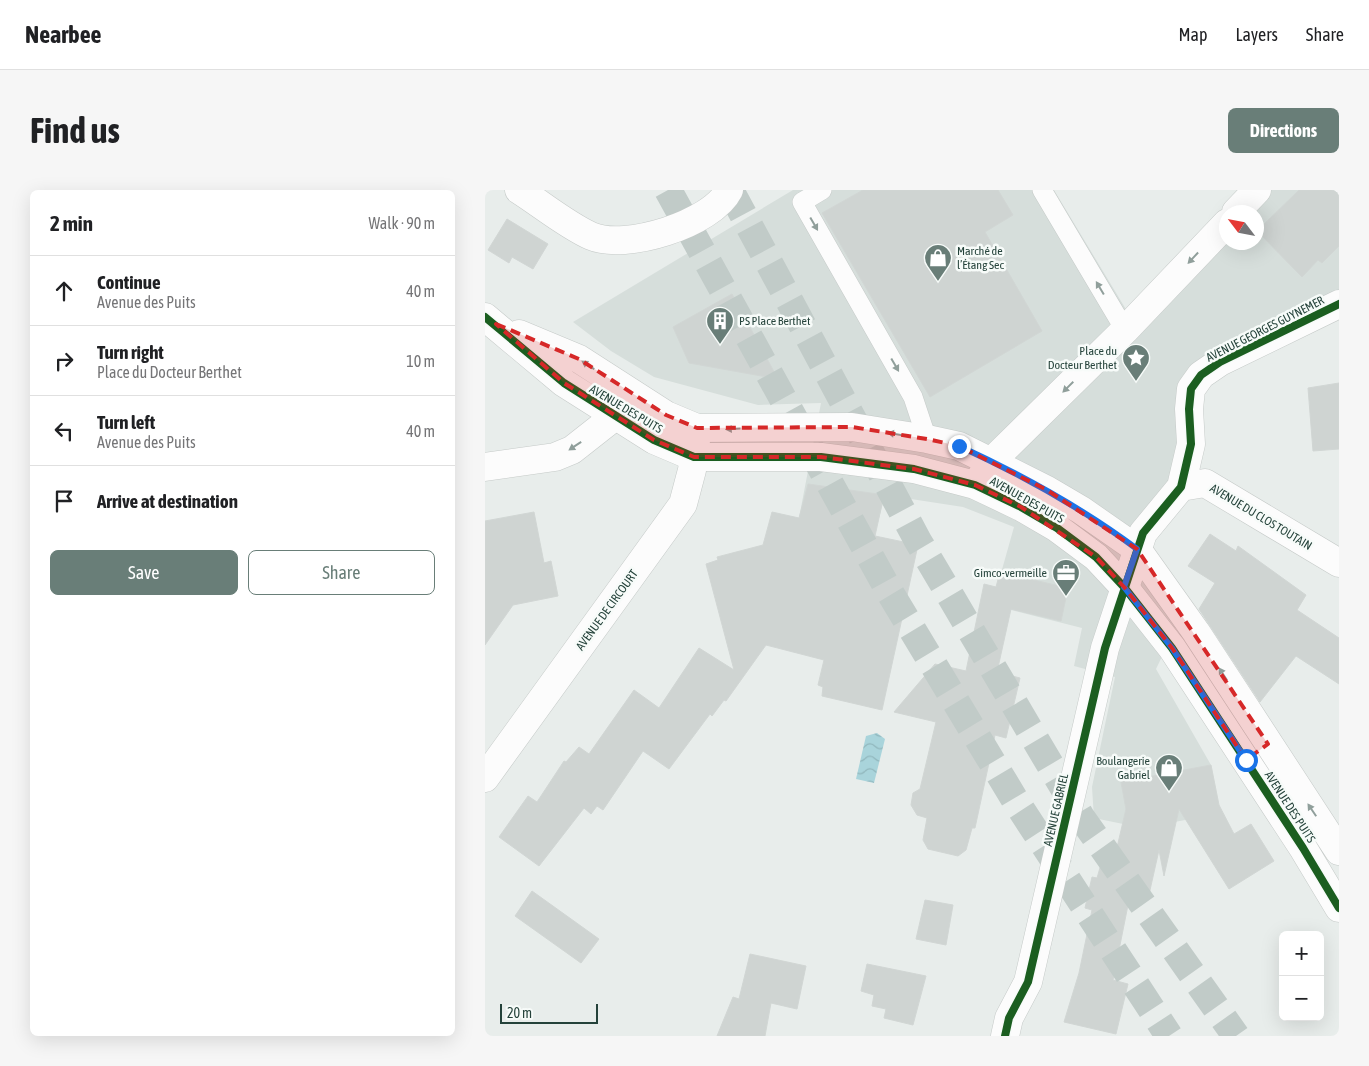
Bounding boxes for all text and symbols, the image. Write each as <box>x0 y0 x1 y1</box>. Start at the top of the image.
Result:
text: Nearbee <box>25 21 101 48</box>
text: Map <box>1178 24 1207 45</box>
text: Layers <box>1235 24 1278 45</box>
text: Share <box>1306 24 1344 45</box>
button: Directions <box>1228 108 1339 153</box>
text: Find us <box>30 110 120 150</box>
north arrow <box>1219 205 1264 250</box>
text: 2 min <box>50 211 93 235</box>
text: Walk · 90 m <box>369 214 435 232</box>
one-way arrow <box>810 217 819 230</box>
shop icon: Marché de l’Étang Sec <box>923 243 953 282</box>
place label: Marché de l’Étang Sec <box>957 244 1004 272</box>
one-way arrow <box>1187 252 1199 264</box>
text: Continue <box>97 271 161 293</box>
icon: ahead <box>50 277 78 305</box>
one-way arrow <box>1096 281 1105 294</box>
text: 40 m <box>406 282 435 300</box>
text: Avenue des Puits <box>97 293 196 311</box>
street label: AVENUE GEORGES GUYNEMER <box>1204 293 1326 365</box>
building icon: PS Place Berthet <box>705 306 735 345</box>
place label: PS Place Berthet <box>739 314 811 328</box>
text: Turn right <box>97 341 164 363</box>
place icon: Place du Docteur Berthet <box>1121 343 1151 382</box>
place label: Place du Docteur Berthet <box>1048 344 1118 372</box>
icon: right <box>50 347 78 375</box>
text: 10 m <box>406 352 435 370</box>
one-way arrow <box>890 359 899 372</box>
one-way arrow <box>582 360 595 370</box>
text: Place du Docteur Berthet <box>97 363 242 381</box>
one-way arrow <box>1062 381 1074 393</box>
street label: AVENUE DES PUITS <box>587 382 665 436</box>
text: Turn left <box>97 411 155 433</box>
icon: left <box>50 417 78 445</box>
text: 40 m <box>406 422 435 440</box>
one-way arrow <box>725 426 741 434</box>
one-way arrow <box>887 430 903 438</box>
text: Avenue des Puits <box>97 433 196 451</box>
route end <box>948 435 971 458</box>
one-way arrow <box>569 442 582 451</box>
street label: AVENUE DES PUITS <box>988 474 1066 526</box>
street label: AVENUE DU CLOS TOUTAIN <box>1207 481 1315 553</box>
icon: arrive <box>50 487 78 515</box>
text: Arrive at destination <box>97 490 238 512</box>
button: Save <box>50 550 238 595</box>
button: Share <box>248 550 435 595</box>
office icon: Gimco-vermeille <box>1051 558 1081 597</box>
place label: Gimco-vermeille <box>974 566 1047 580</box>
street label: AVENUE DE CIRCOURT <box>573 567 641 653</box>
one-way arrow <box>1218 667 1228 681</box>
route start <box>1235 749 1258 772</box>
shop icon: Boulangerie Gabriel <box>1154 753 1184 792</box>
place label: Boulangerie Gabriel <box>1096 754 1151 782</box>
street label: AVENUE DES PUITS <box>1262 769 1318 845</box>
street label: AVENUE GABRIEL <box>1041 772 1071 848</box>
one-way arrow <box>1307 803 1317 817</box>
map controls <box>1279 931 1324 1021</box>
button: + <box>1279 931 1324 976</box>
button: − <box>1279 976 1324 1021</box>
scale bar <box>500 1001 597 1024</box>
text: 20 m <box>507 1005 532 1021</box>

